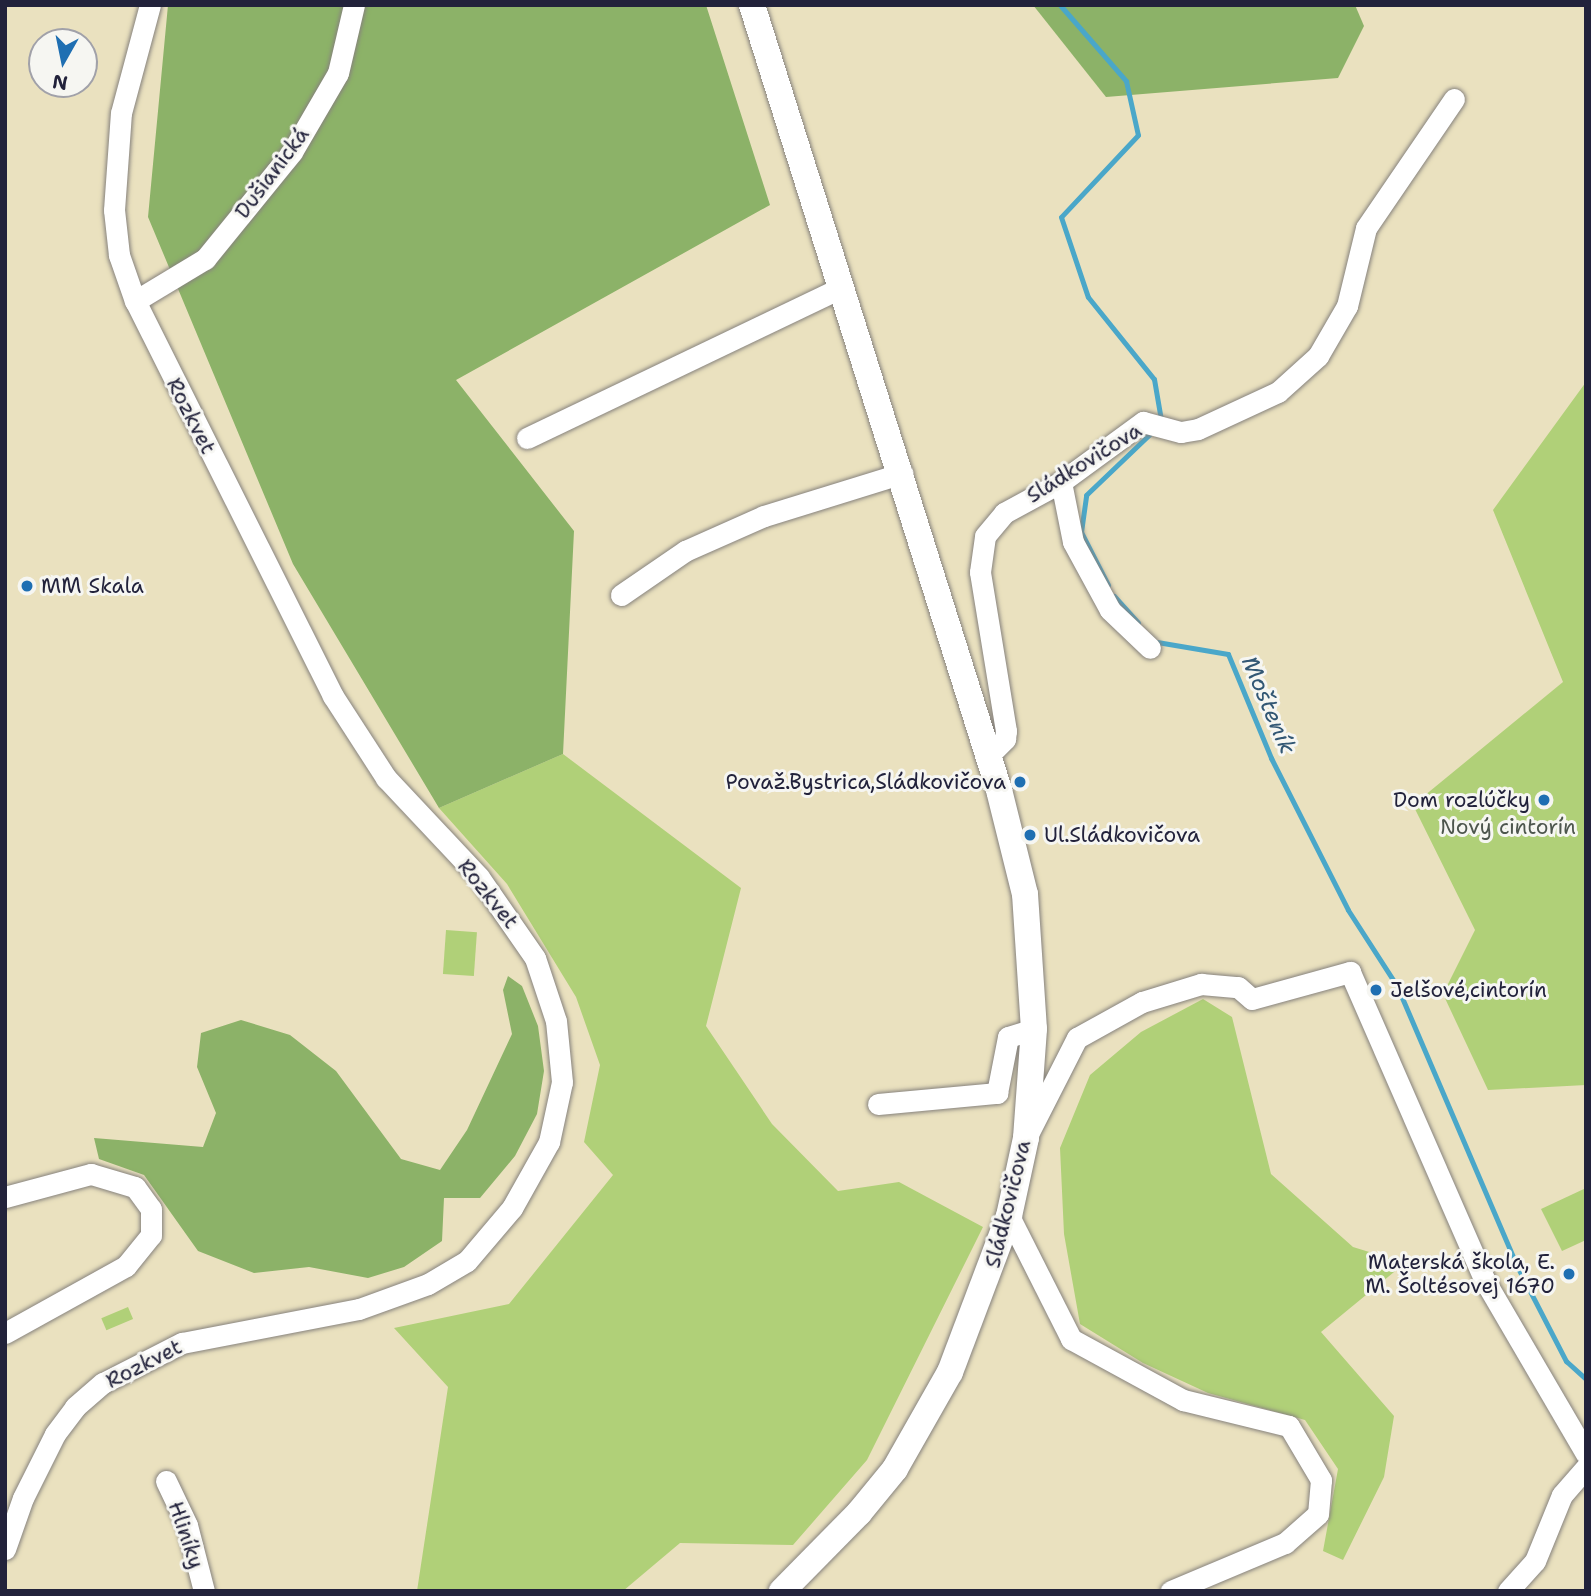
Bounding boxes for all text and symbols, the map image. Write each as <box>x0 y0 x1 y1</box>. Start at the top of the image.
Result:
north arrow <box>28 28 98 98</box>
text: N <box>51 69 69 96</box>
street label: Dušianická <box>230 123 314 223</box>
street label: Rozkvet <box>161 374 221 458</box>
street label: Sládkovičova <box>1022 418 1146 508</box>
place label: MM Skala <box>41 573 144 599</box>
marker: MM Skala <box>19 578 35 594</box>
water label: Mošteník <box>1236 652 1302 758</box>
place label: Považ.Bystrica,Sládkovičova <box>726 769 1006 795</box>
marker: Považ.Bystrica,Sládkovičova <box>1012 774 1028 790</box>
place label: Dom rozlúčky <box>1393 787 1530 813</box>
marker: Dom rozlúčky <box>1536 792 1552 808</box>
park label: Nový cintorín <box>1440 814 1576 840</box>
place label: Ul.Sládkovičova <box>1044 822 1200 848</box>
marker: Ul.Sládkovičova <box>1022 827 1038 843</box>
street label: Rozkvet <box>452 854 524 934</box>
place label: Jelšové,cintorín <box>1390 977 1547 1003</box>
marker: Jelšové,cintorín <box>1368 982 1384 998</box>
street label: Sládkovičova <box>980 1137 1036 1271</box>
place label: Materská škola, E. M. Šoltésovej 1670 <box>1365 1249 1555 1299</box>
marker: Materská škola, E. M. Šoltésovej 1670 <box>1561 1266 1577 1282</box>
street label: Rozkvet <box>102 1334 186 1394</box>
street label: Hliníky <box>163 1498 209 1572</box>

